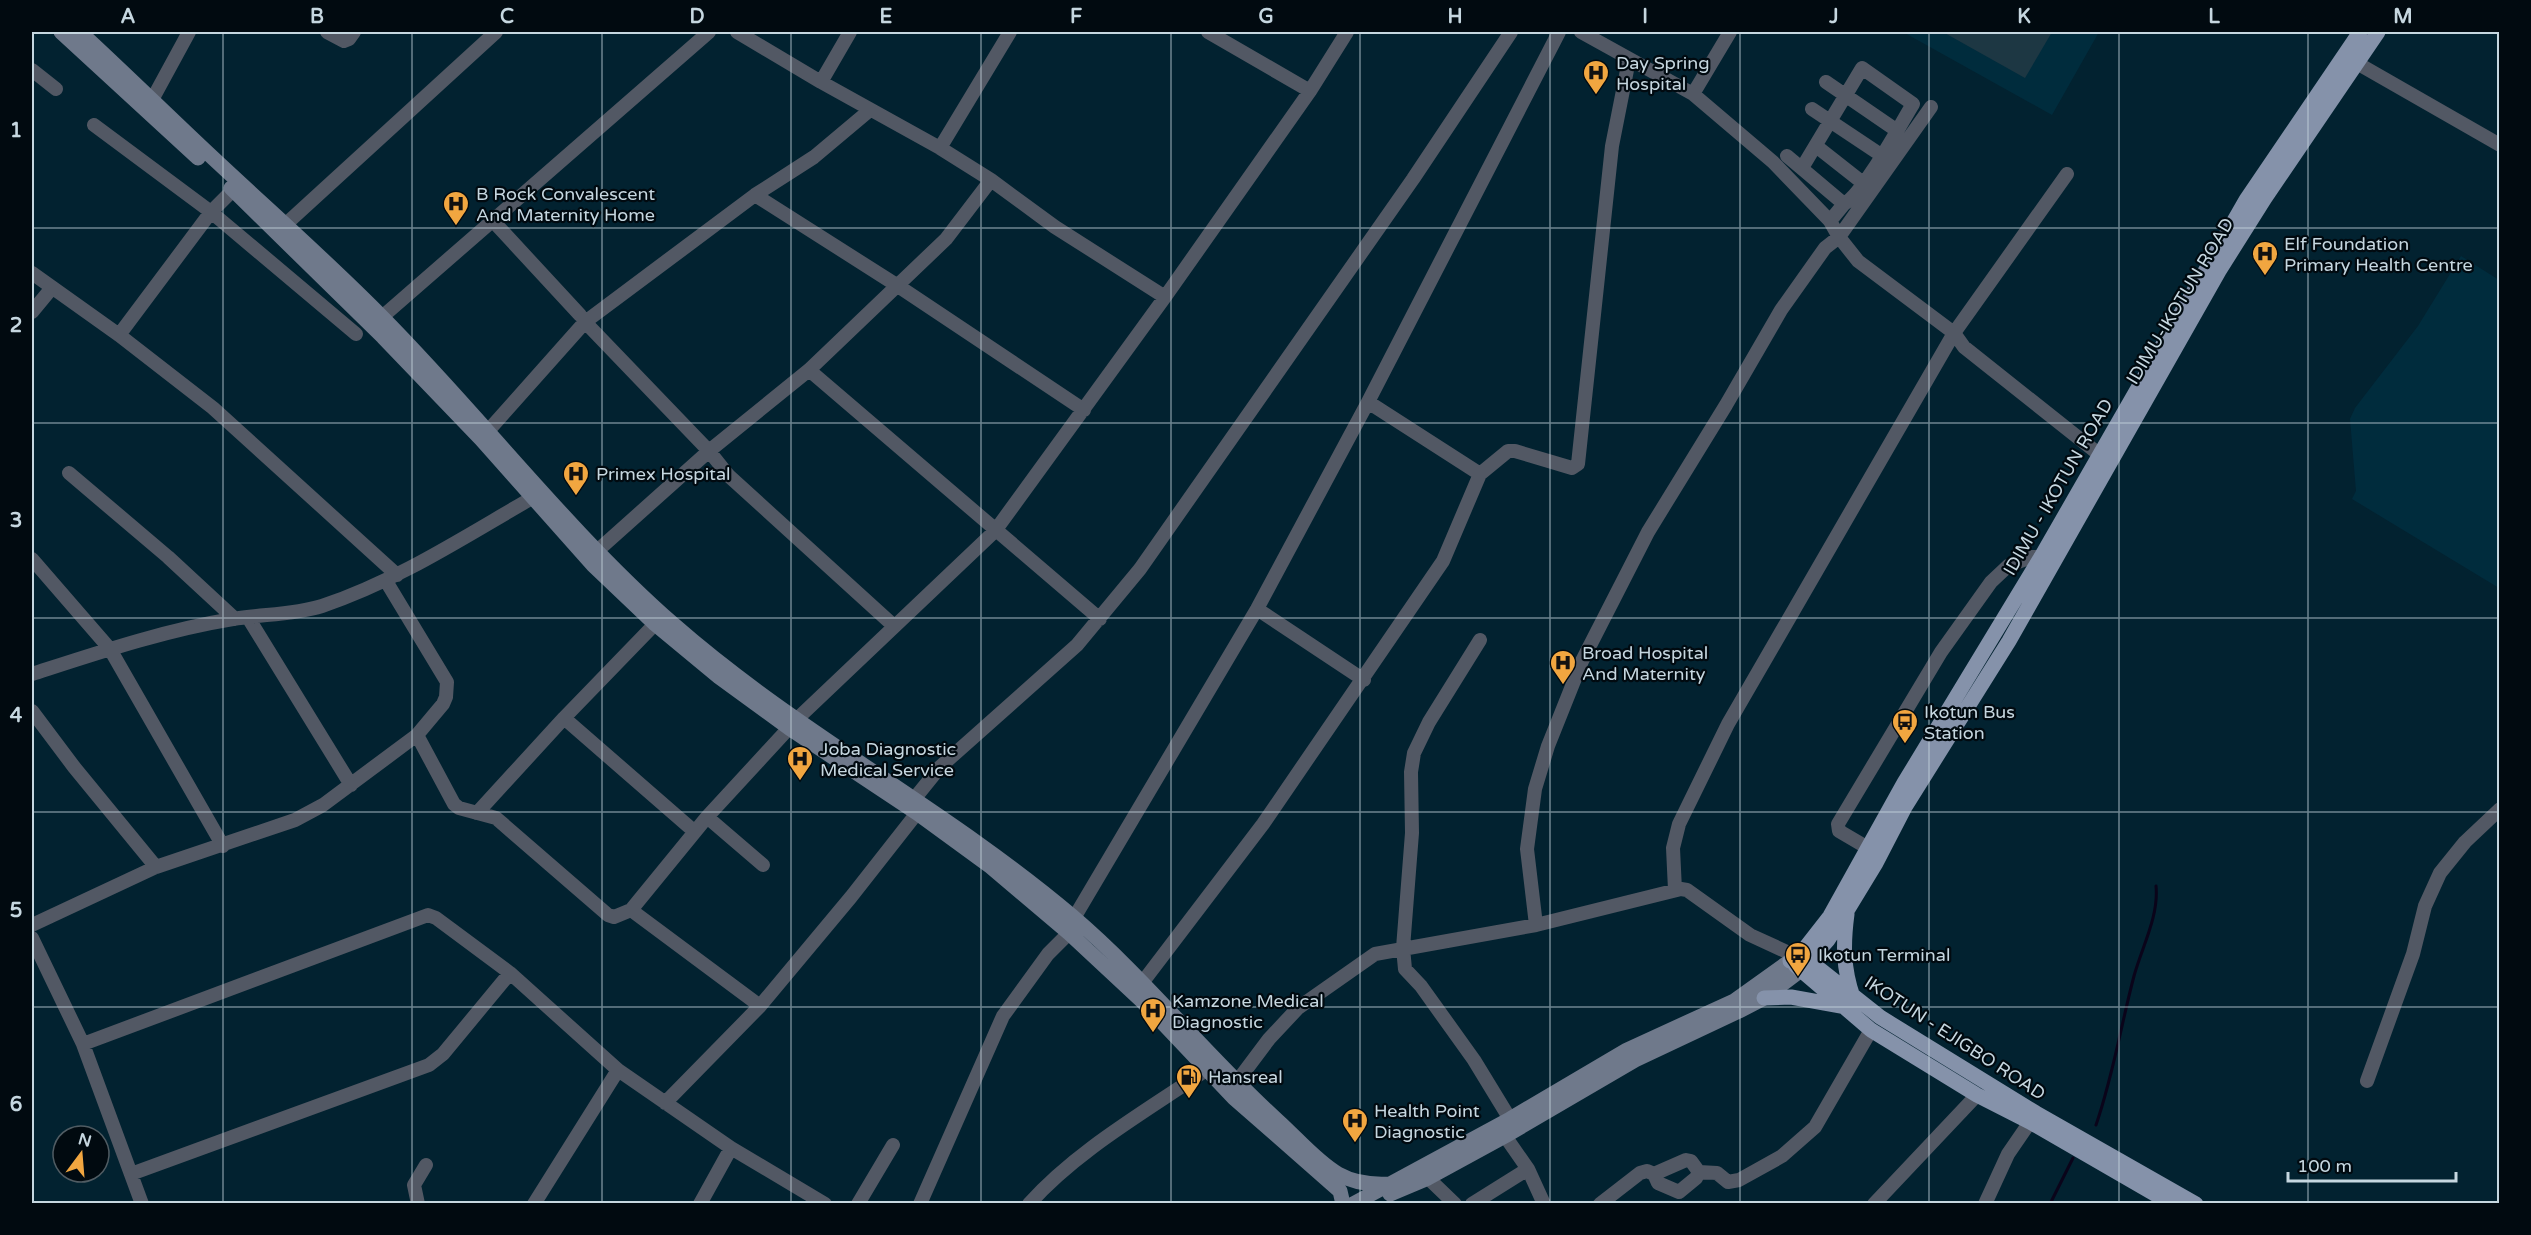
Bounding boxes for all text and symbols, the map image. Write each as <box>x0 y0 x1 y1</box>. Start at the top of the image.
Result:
text: A <box>121 5 136 29</box>
text: B <box>310 5 324 29</box>
text: C <box>500 5 514 29</box>
text: D <box>689 5 705 29</box>
text: E <box>880 5 893 29</box>
text: F <box>1070 5 1082 29</box>
text: G <box>1258 5 1274 29</box>
text: H <box>1447 5 1463 29</box>
text: I <box>1642 5 1648 29</box>
text: J <box>1828 5 1839 29</box>
text: K <box>2017 5 2031 29</box>
text: L <box>2208 5 2220 29</box>
text: M <box>2393 5 2413 29</box>
place label: Day Spring Hospital <box>1616 52 1710 95</box>
hospital icon: Day Spring Hospital <box>1581 58 1611 96</box>
text: 1 <box>10 119 22 143</box>
place label: B Rock Convalescent And Maternity Home <box>476 183 655 226</box>
hospital icon: B Rock Convalescent And Maternity Home <box>441 189 471 227</box>
street label: IDIMU-IKOTUN ROAD <box>2121 214 2239 388</box>
place label: Elf Foundation Primary Health Centre <box>2284 233 2473 276</box>
hospital icon: Elf Foundation Primary Health Centre <box>2250 239 2280 277</box>
text: 2 <box>10 314 22 338</box>
street label: IDIMU - IKOTUN ROAD <box>1998 395 2118 579</box>
hospital icon: Primex Hospital <box>561 459 591 497</box>
place label: Primex Hospital <box>596 463 731 485</box>
text: 3 <box>10 509 22 533</box>
place label: Broad Hospital And Maternity <box>1582 642 1708 685</box>
hospital icon: Broad Hospital And Maternity <box>1548 648 1578 686</box>
place label: Ikotun Bus Station <box>1924 701 2015 744</box>
text: 4 <box>10 704 23 728</box>
bus stop icon: Ikotun Bus Station <box>1890 707 1920 745</box>
place label: Joba Diagnostic Medical Service <box>820 738 956 781</box>
hospital icon: Joba Diagnostic Medical Service <box>785 744 815 782</box>
text: 5 <box>10 899 22 923</box>
bus stop icon: Ikotun Terminal <box>1783 940 1813 978</box>
place label: Ikotun Terminal <box>1818 944 1950 966</box>
street label: IKOTUN - EJIGBO ROAD <box>1861 971 2049 1105</box>
place label: Kamzone Medical Diagnostic <box>1172 990 1324 1033</box>
hospital icon: Kamzone Medical Diagnostic <box>1138 996 1168 1034</box>
fuel station icon: Hansreal <box>1174 1062 1204 1100</box>
place label: Hansreal <box>1208 1066 1283 1088</box>
text: 6 <box>10 1093 22 1117</box>
place label: Health Point Diagnostic <box>1374 1100 1480 1143</box>
hospital icon: Health Point Diagnostic <box>1340 1106 1370 1144</box>
north arrow <box>51 1124 111 1184</box>
text: N <box>76 1129 94 1152</box>
scale bar <box>2288 1145 2456 1183</box>
text: 100 m <box>2297 1155 2352 1177</box>

